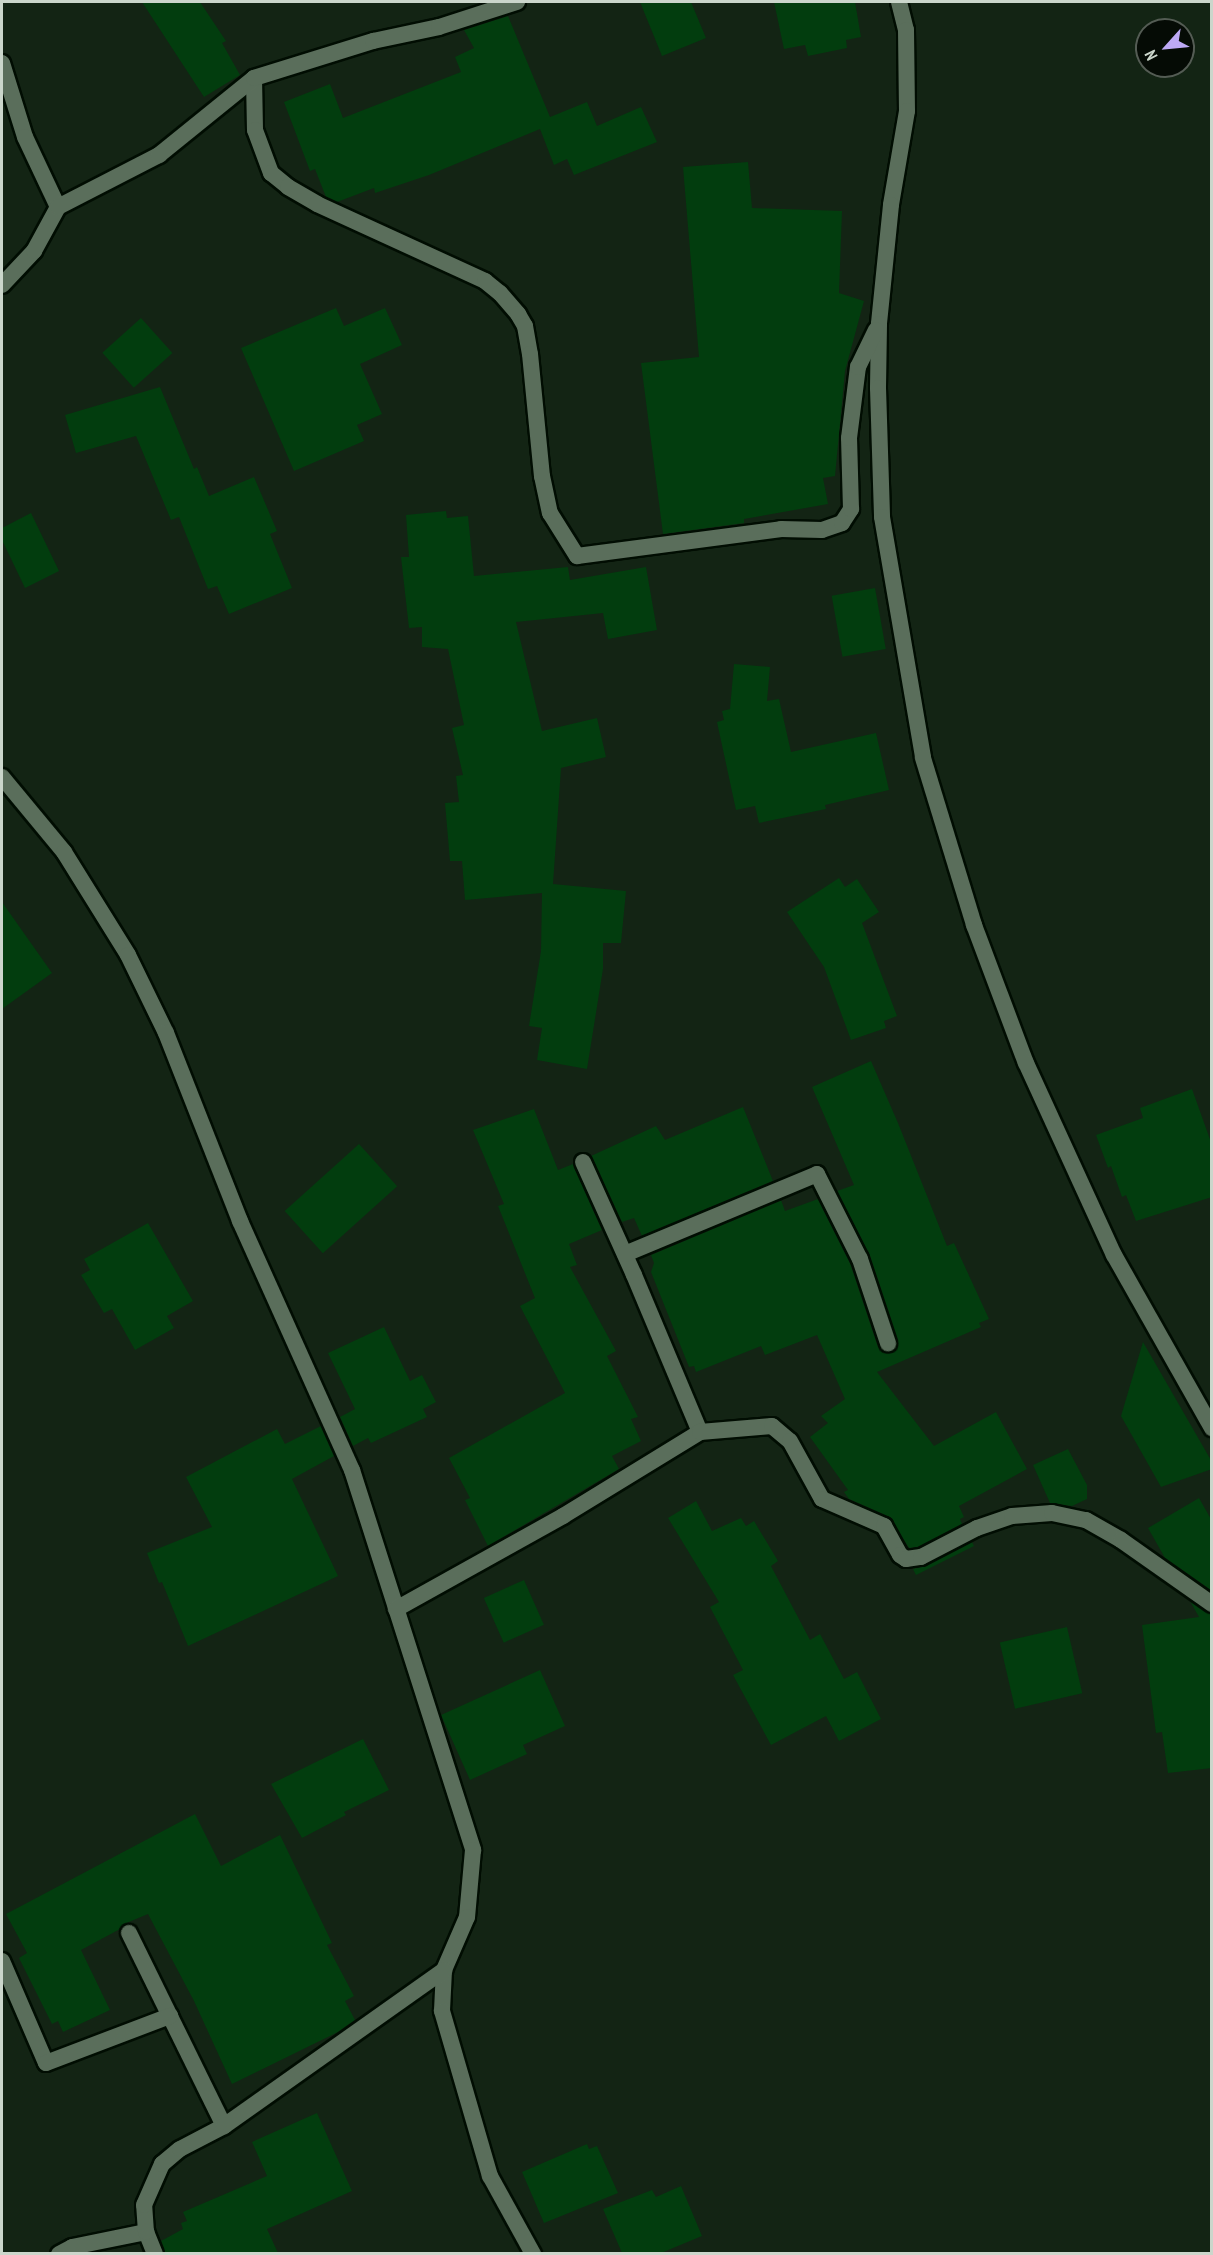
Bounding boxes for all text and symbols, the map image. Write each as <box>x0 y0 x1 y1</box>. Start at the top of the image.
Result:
north arrow <box>1135 18 1195 78</box>
text: N <box>1140 47 1162 64</box>

